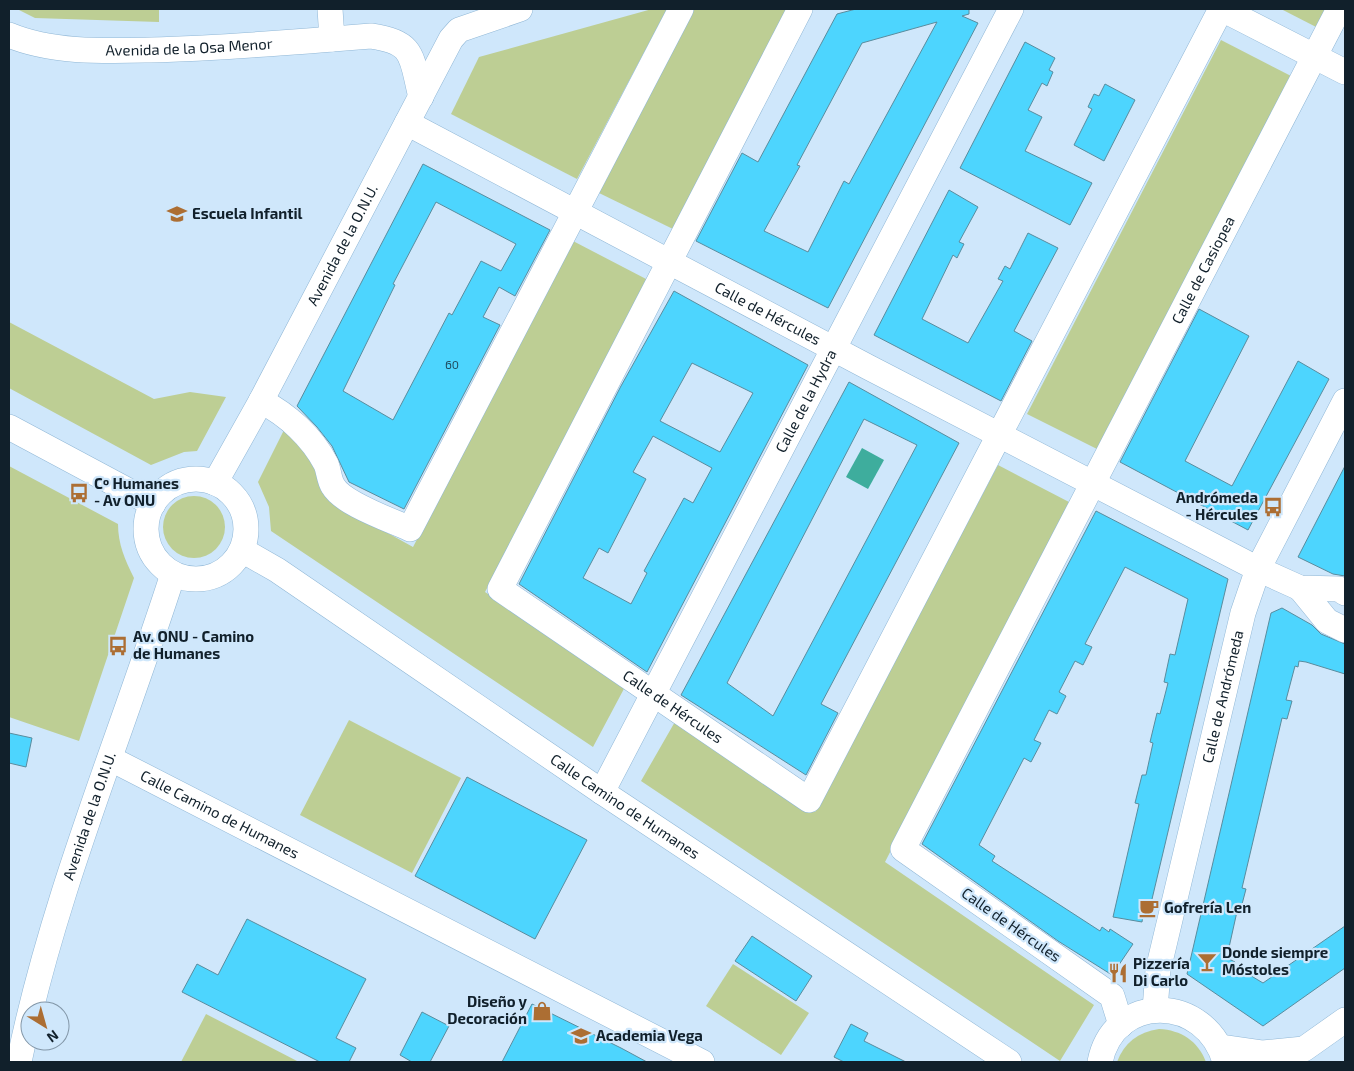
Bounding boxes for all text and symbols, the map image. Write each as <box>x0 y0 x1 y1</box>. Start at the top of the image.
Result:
street label: Avenida de la Osa Menor <box>105 34 273 59</box>
street label: Avenida de la O.N.U. <box>303 181 381 308</box>
school or university icon: Escuela Infantil <box>166 203 188 225</box>
place label: Escuela Infantil <box>192 204 303 222</box>
street label: Calle de Casiopea <box>1167 213 1238 327</box>
street label: Calle de Hércules <box>712 278 824 348</box>
street label: Calle de la Hydra <box>771 346 840 455</box>
house number: 60 <box>445 357 459 371</box>
place label: Cº Humanes - Av ONU <box>94 474 179 509</box>
bus stop icon: Cº Humanes - Av ONU <box>68 482 90 504</box>
place label: Andrómeda - Hércules <box>1176 488 1258 523</box>
bus stop icon: Andrómeda - Hércules <box>1262 496 1284 518</box>
place label: Av. ONU - Camino de Humanes <box>133 627 254 662</box>
street label: Calle de Andrómeda <box>1198 628 1247 765</box>
bus stop icon: Av. ONU - Camino de Humanes <box>107 635 129 657</box>
street label: Calle de Hércules <box>620 666 727 747</box>
street label: Avenida de la O.N.U. <box>59 749 119 882</box>
street label: Calle Camino de Humanes <box>547 749 703 862</box>
street label: Calle Camino de Humanes <box>138 766 302 862</box>
street label: Calle de Hércules <box>958 883 1065 965</box>
cafe icon: Gofrería Len <box>1138 897 1160 919</box>
place label: Gofrería Len <box>1164 898 1251 916</box>
place label: Donde siempre Móstoles <box>1222 943 1328 978</box>
bar icon: Donde siempre Móstoles <box>1196 951 1218 973</box>
place label: Pizzería Di Carlo <box>1133 954 1190 989</box>
restaurant icon: Pizzería Di Carlo <box>1107 962 1129 984</box>
place label: Diseño y Decoración <box>447 992 527 1027</box>
shop icon: Diseño y Decoración <box>531 1000 553 1022</box>
north arrow <box>20 1001 70 1051</box>
school or university icon: Academia Vega <box>570 1025 592 1047</box>
place label: Academia Vega <box>596 1026 703 1044</box>
text: N <box>44 1027 62 1047</box>

